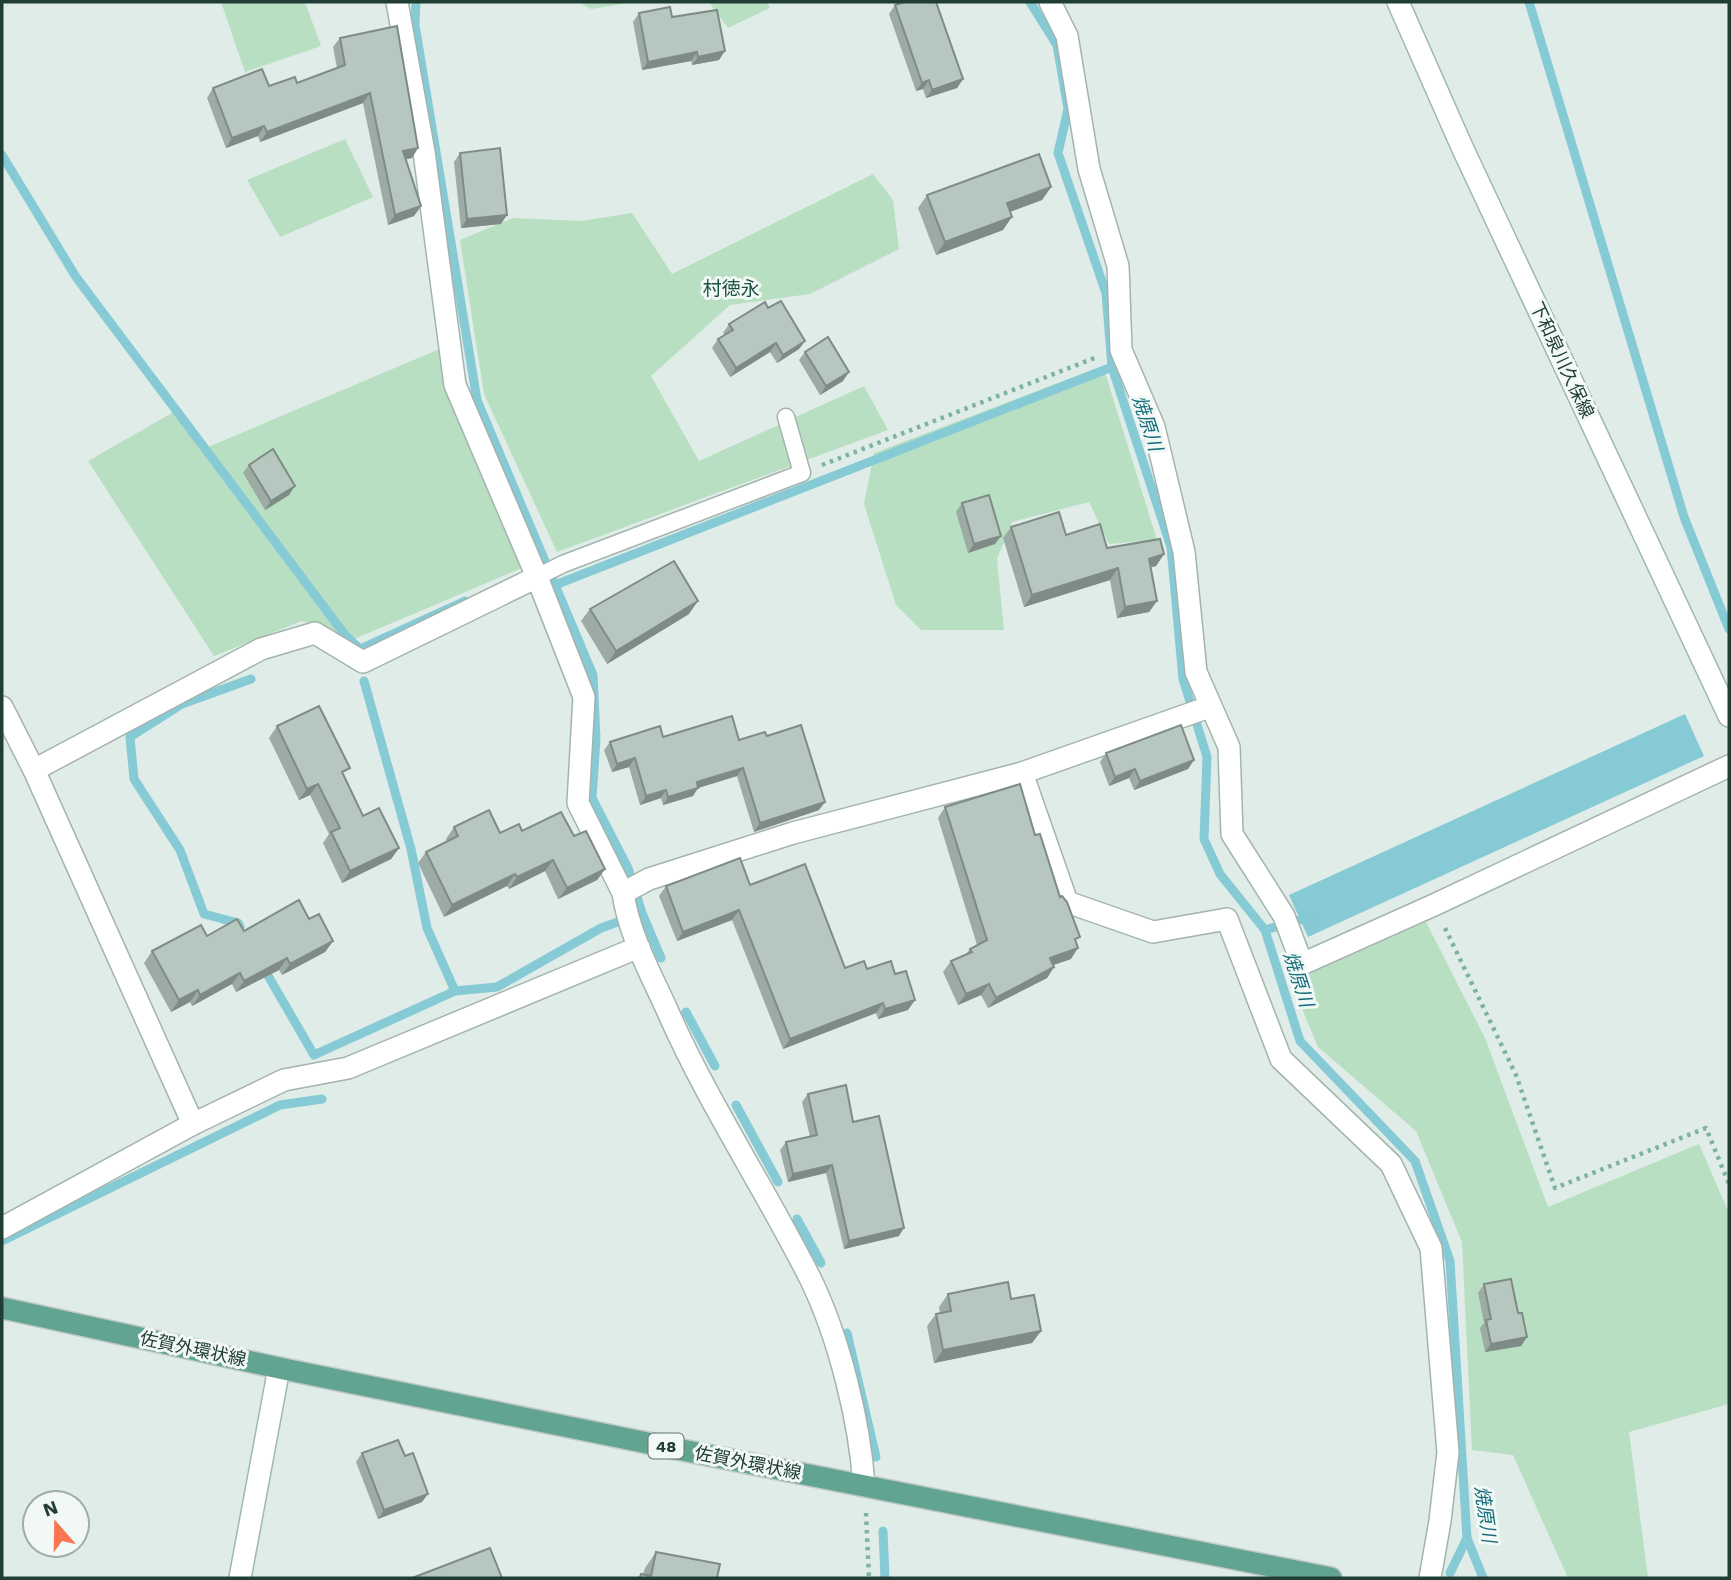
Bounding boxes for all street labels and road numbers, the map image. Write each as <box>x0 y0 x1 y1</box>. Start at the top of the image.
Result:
street label: 下和泉川久保線 <box>1526 298 1599 421</box>
street label: 佐賀外環状線 <box>138 1327 248 1370</box>
road number: 48 <box>648 1434 684 1458</box>
street label: 佐賀外環状線 <box>693 1442 803 1483</box>

